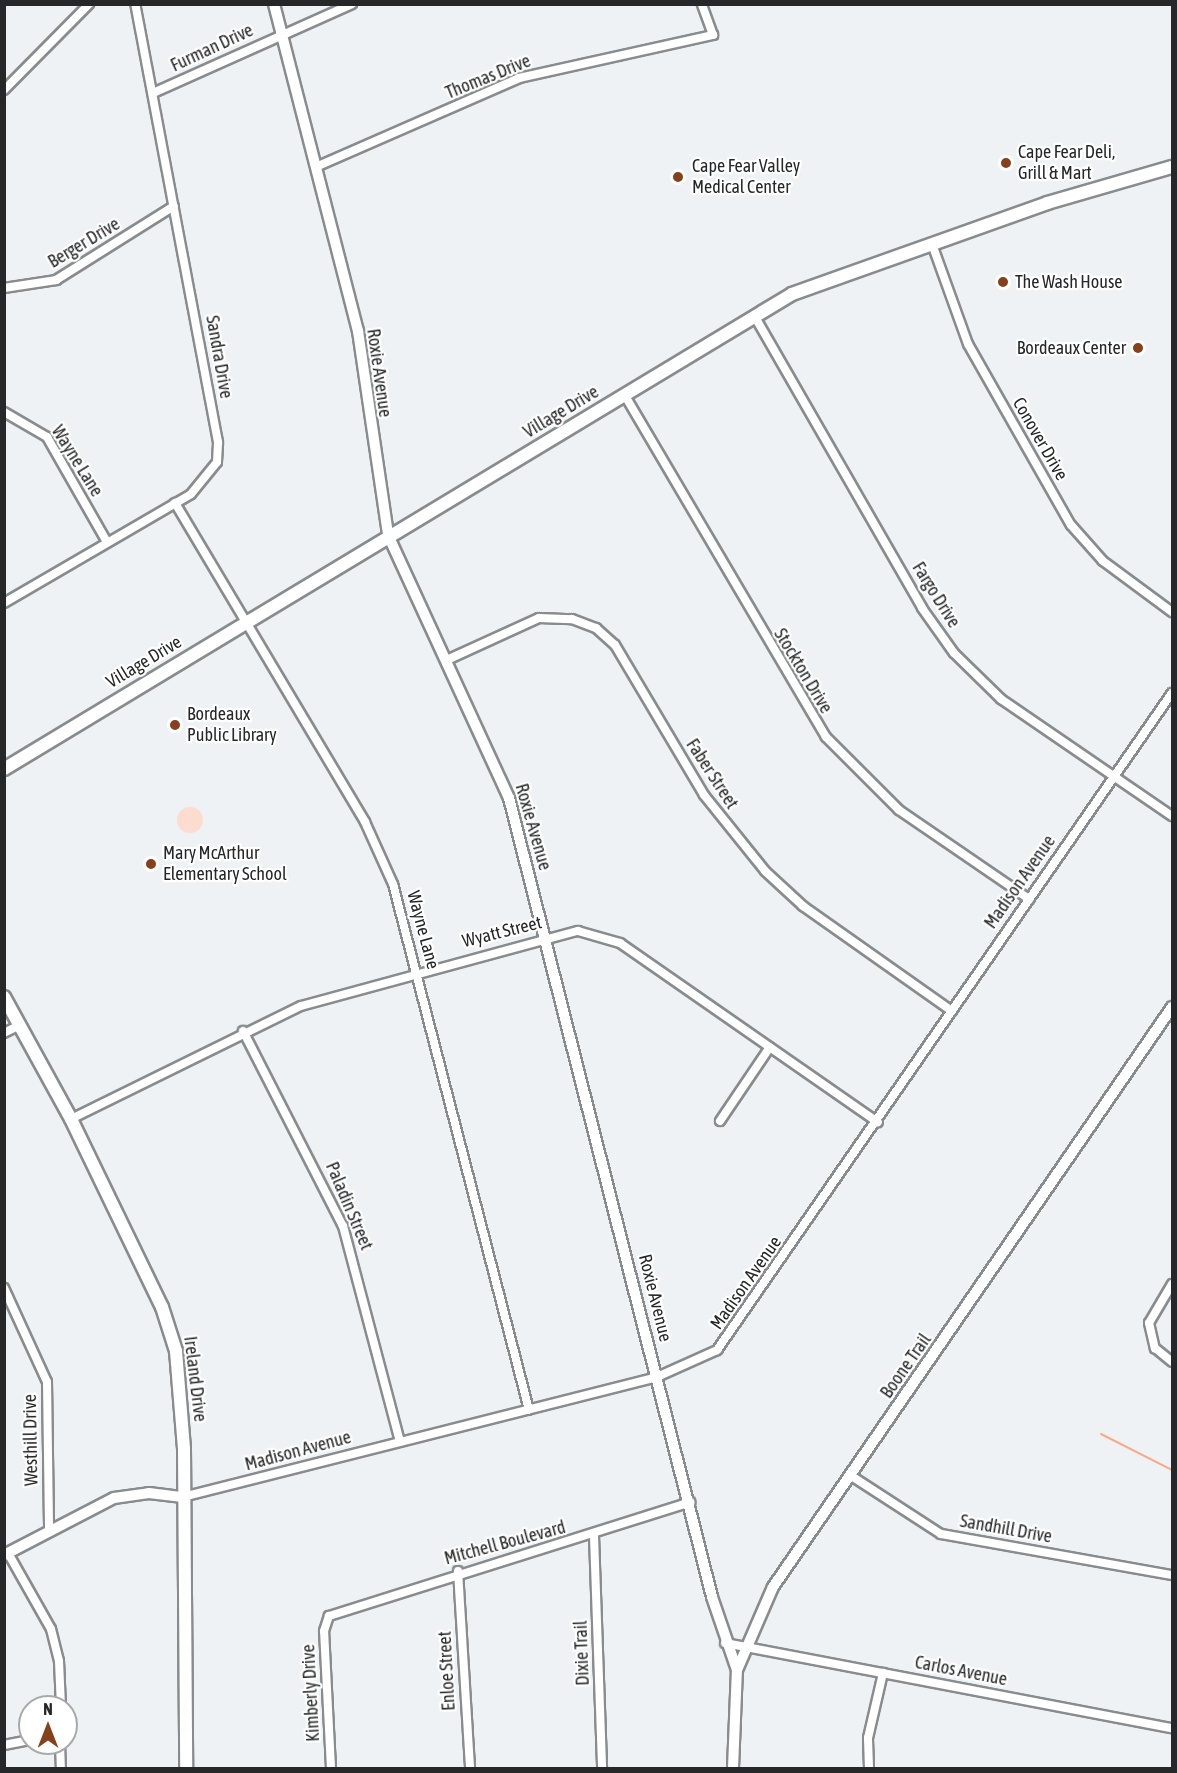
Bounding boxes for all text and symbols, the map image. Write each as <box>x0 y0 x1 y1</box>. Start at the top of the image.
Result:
street label: Furman Drive <box>167 20 257 76</box>
street label: Thomas Drive <box>442 50 534 104</box>
place label: Cape Fear Deli, Grill & Mart <box>1018 142 1115 184</box>
place label: Cape Fear Valley Medical Center <box>692 156 800 198</box>
marker: Cape Fear Deli, Grill & Mart <box>999 156 1013 170</box>
marker: Cape Fear Valley Medical Center <box>669 168 687 186</box>
street label: Berger Drive <box>44 213 124 273</box>
place label: The Wash House <box>1015 271 1122 293</box>
marker: The Wash House <box>996 275 1010 289</box>
street label: Sandra Drive <box>201 314 237 400</box>
street label: Roxie Avenue <box>362 327 396 419</box>
place label: Bordeaux Center <box>1017 337 1126 359</box>
marker: Bordeaux Center <box>1131 341 1145 355</box>
street label: Village Drive <box>520 381 602 443</box>
street label: Conover Drive <box>1008 394 1072 484</box>
street label: Wayne Lane <box>47 421 107 501</box>
street label: Fargo Drive <box>907 558 965 632</box>
street label: Stockton Drive <box>769 625 837 717</box>
street label: Village Drive <box>103 631 185 693</box>
place label: Bordeaux Public Library <box>187 704 277 746</box>
marker: Bordeaux Public Library <box>168 718 182 732</box>
street label: Faber Street <box>681 735 743 813</box>
street label: Roxie Avenue <box>510 781 556 873</box>
street label: Madison Avenue <box>980 831 1060 933</box>
place label: Mary McArthur Elementary School <box>163 843 287 886</box>
marker: Mary McArthur Elementary School <box>144 857 158 871</box>
street label: Wayne Lane <box>402 889 444 971</box>
street label: Wyatt Street <box>460 912 544 952</box>
street label: Paladin Street <box>321 1159 377 1253</box>
street label: Madison Avenue <box>706 1232 786 1334</box>
street label: Roxie Avenue <box>634 1252 676 1344</box>
street label: Boone Trail <box>876 1330 936 1402</box>
street label: Ireland Drive <box>179 1335 211 1423</box>
street label: Westhill Drive <box>19 1394 43 1486</box>
street label: Madison Avenue <box>243 1426 353 1476</box>
street label: Sandhill Drive <box>958 1510 1054 1548</box>
street label: Mitchell Boulevard <box>442 1516 568 1570</box>
street label: Dixie Trail <box>570 1620 594 1686</box>
street label: Enloe Street <box>434 1631 460 1711</box>
street label: Kimberly Drive <box>298 1644 324 1742</box>
street label: Carlos Avenue <box>913 1651 1009 1691</box>
north arrow <box>18 1695 78 1755</box>
text: N <box>43 1700 53 1718</box>

